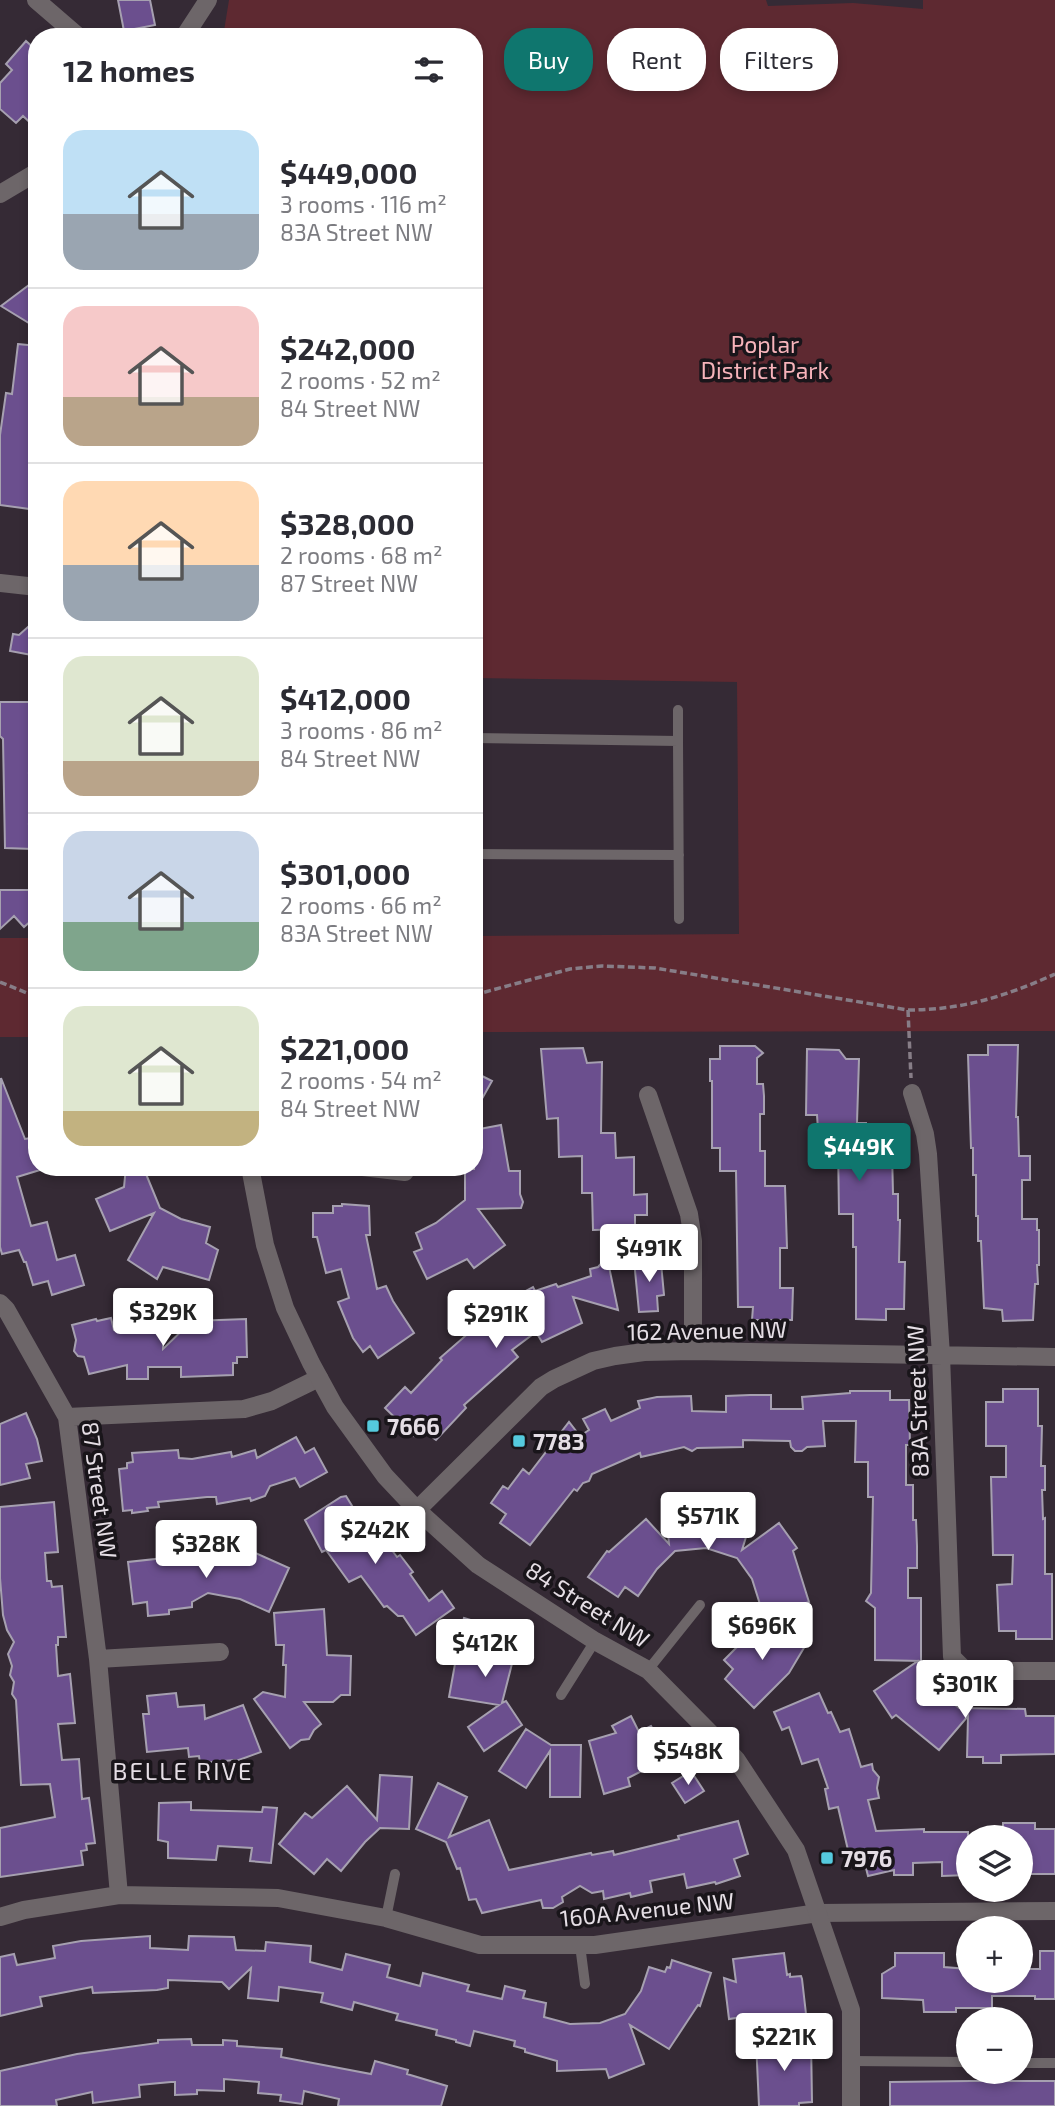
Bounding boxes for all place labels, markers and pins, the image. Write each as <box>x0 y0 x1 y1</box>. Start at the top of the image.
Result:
pin: $449K <box>810 1124 908 1183</box>
pin: $491K <box>600 1224 698 1284</box>
pin: $329K <box>114 1288 212 1348</box>
pin: $291K <box>447 1290 545 1350</box>
place label: 7666 <box>387 1412 440 1440</box>
marker: 7666 <box>365 1418 381 1434</box>
place label: 7783 <box>533 1427 585 1455</box>
marker: 7783 <box>511 1433 527 1449</box>
pin: $571K <box>659 1492 757 1552</box>
pin: $242K <box>326 1506 424 1566</box>
pin: $328K <box>157 1520 255 1580</box>
pin: $696K <box>713 1602 811 1662</box>
pin: $412K <box>436 1620 534 1679</box>
pin: $301K <box>916 1660 1014 1720</box>
pin: $548K <box>639 1728 737 1787</box>
place label: 7976 <box>841 1844 892 1872</box>
marker: 7976 <box>819 1850 835 1866</box>
pin: $221K <box>735 2014 833 2073</box>

